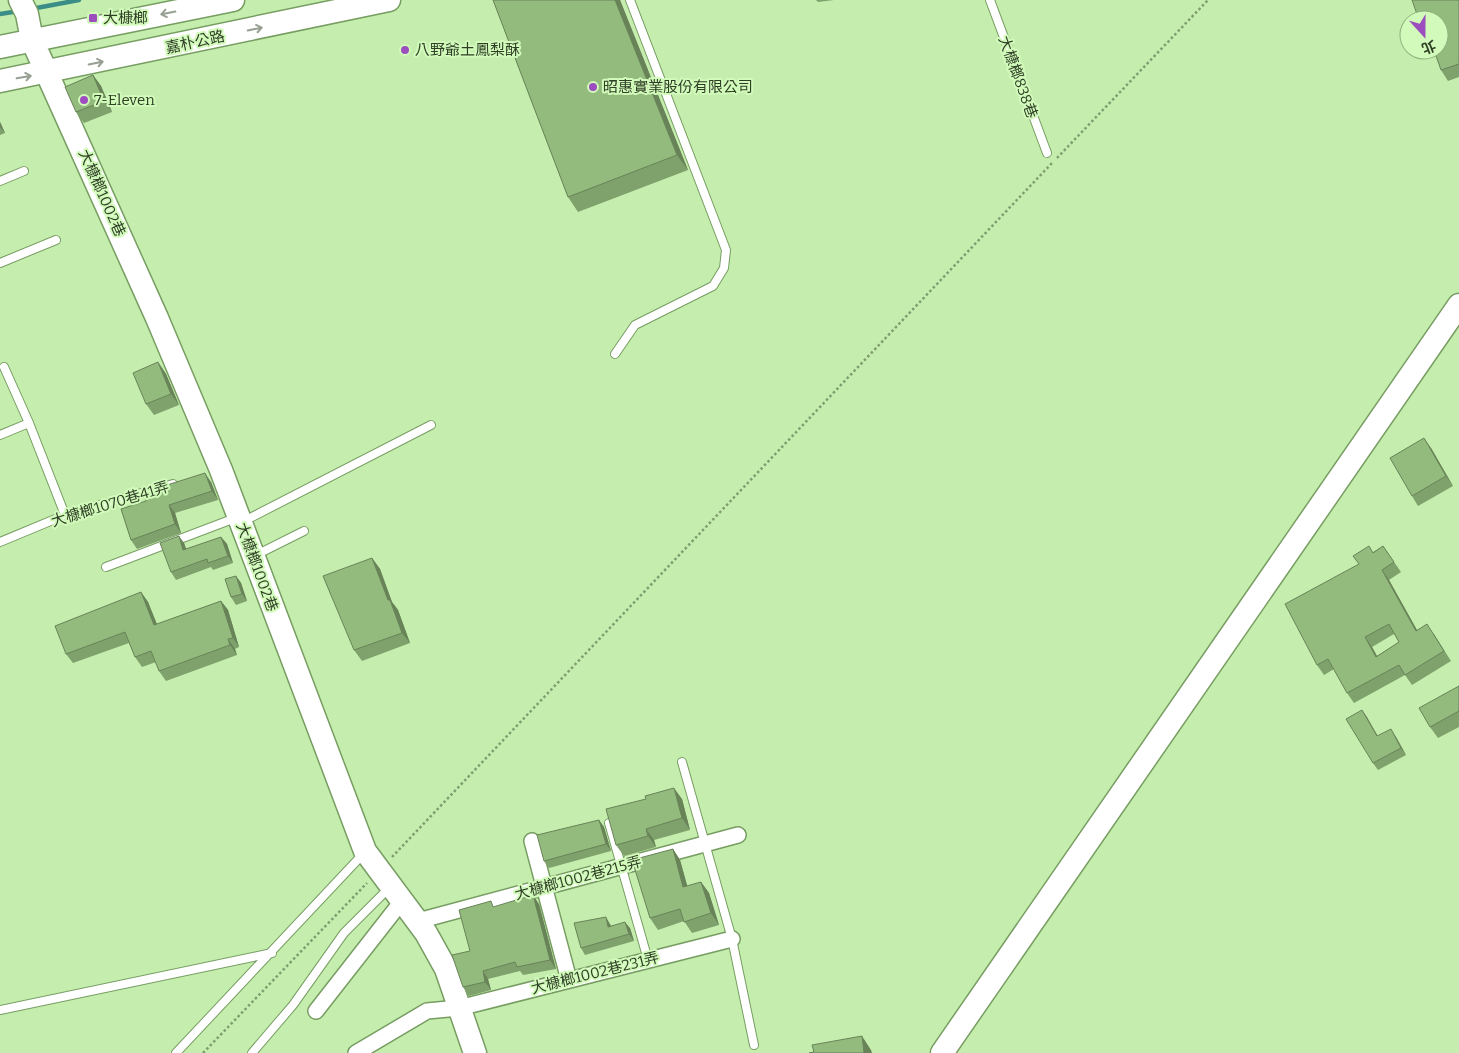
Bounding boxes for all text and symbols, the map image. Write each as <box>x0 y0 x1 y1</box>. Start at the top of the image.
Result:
place label: 大槺榔 <box>103 9 148 27</box>
one-way arrow <box>160 9 176 18</box>
north arrow <box>1399 10 1449 60</box>
marker: 大槺榔 <box>87 12 99 24</box>
one-way arrow <box>247 24 263 33</box>
street label: 嘉朴公路 <box>164 27 226 57</box>
street label: 大槺榔838巷 <box>995 33 1041 121</box>
text: 北 <box>1419 36 1438 57</box>
place label: 八野爺土鳳梨酥 <box>415 41 520 59</box>
marker: 八野爺土鳳梨酥 <box>399 44 411 56</box>
one-way arrow <box>88 58 104 67</box>
one-way arrow <box>16 71 32 81</box>
place label: 昭惠實業股份有限公司 <box>603 78 753 96</box>
marker: 昭惠實業股份有限公司 <box>587 81 599 93</box>
place label: 7-Eleven <box>94 91 155 109</box>
marker: 7-Eleven <box>78 94 90 106</box>
street label: 大槺榔1002巷 <box>75 147 129 239</box>
street label: 大槺榔1070巷41弄 <box>49 477 171 531</box>
street label: 大槺榔1002巷 <box>233 520 281 614</box>
street label: 大槺榔1002巷215弄 <box>513 852 643 904</box>
street label: 大槺榔1002巷231弄 <box>529 948 661 998</box>

